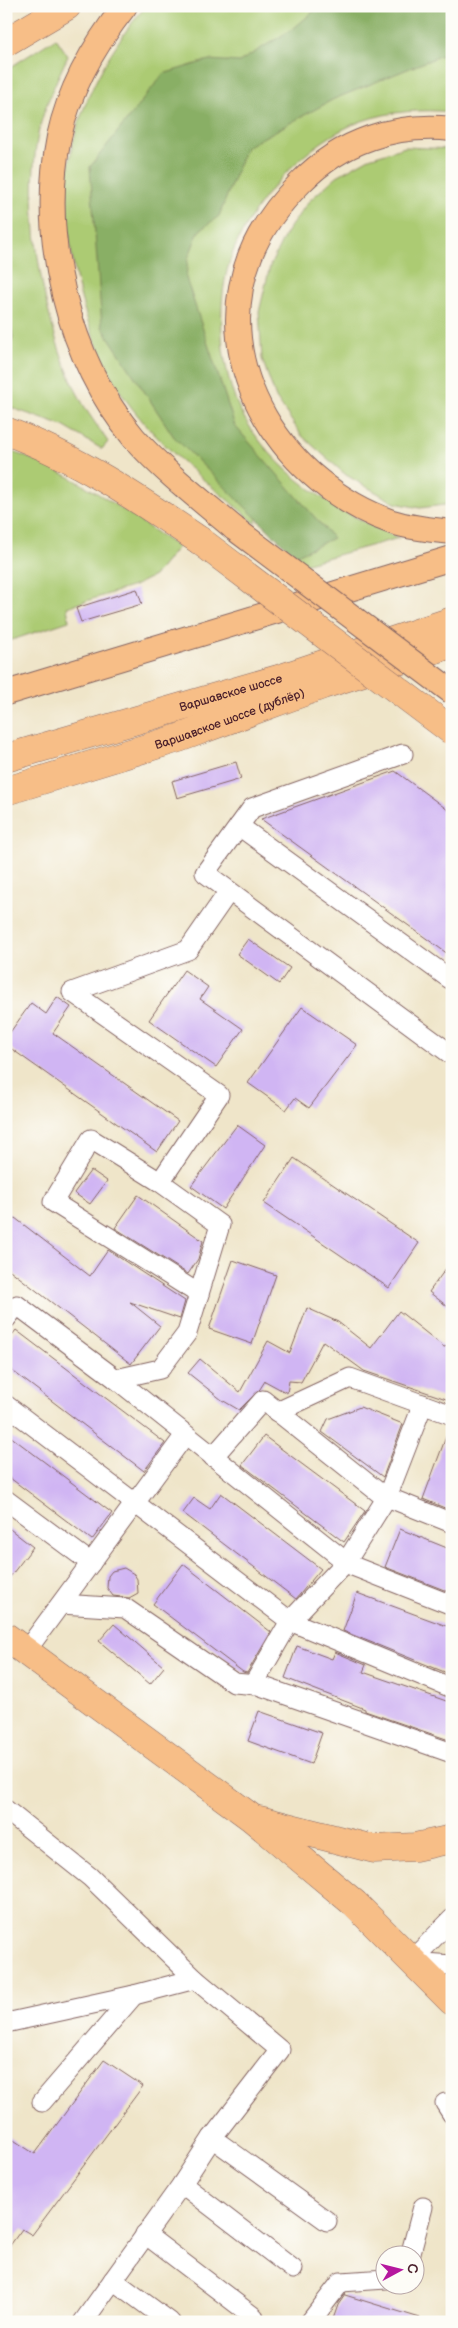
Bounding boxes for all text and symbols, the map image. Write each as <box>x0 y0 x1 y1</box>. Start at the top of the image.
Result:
street label: Варшавское шоссе <box>178 671 284 715</box>
street label: Варшавское шоссе (дублёр) <box>153 685 307 752</box>
north arrow <box>376 2246 426 2296</box>
text: С <box>403 2263 421 2275</box>

